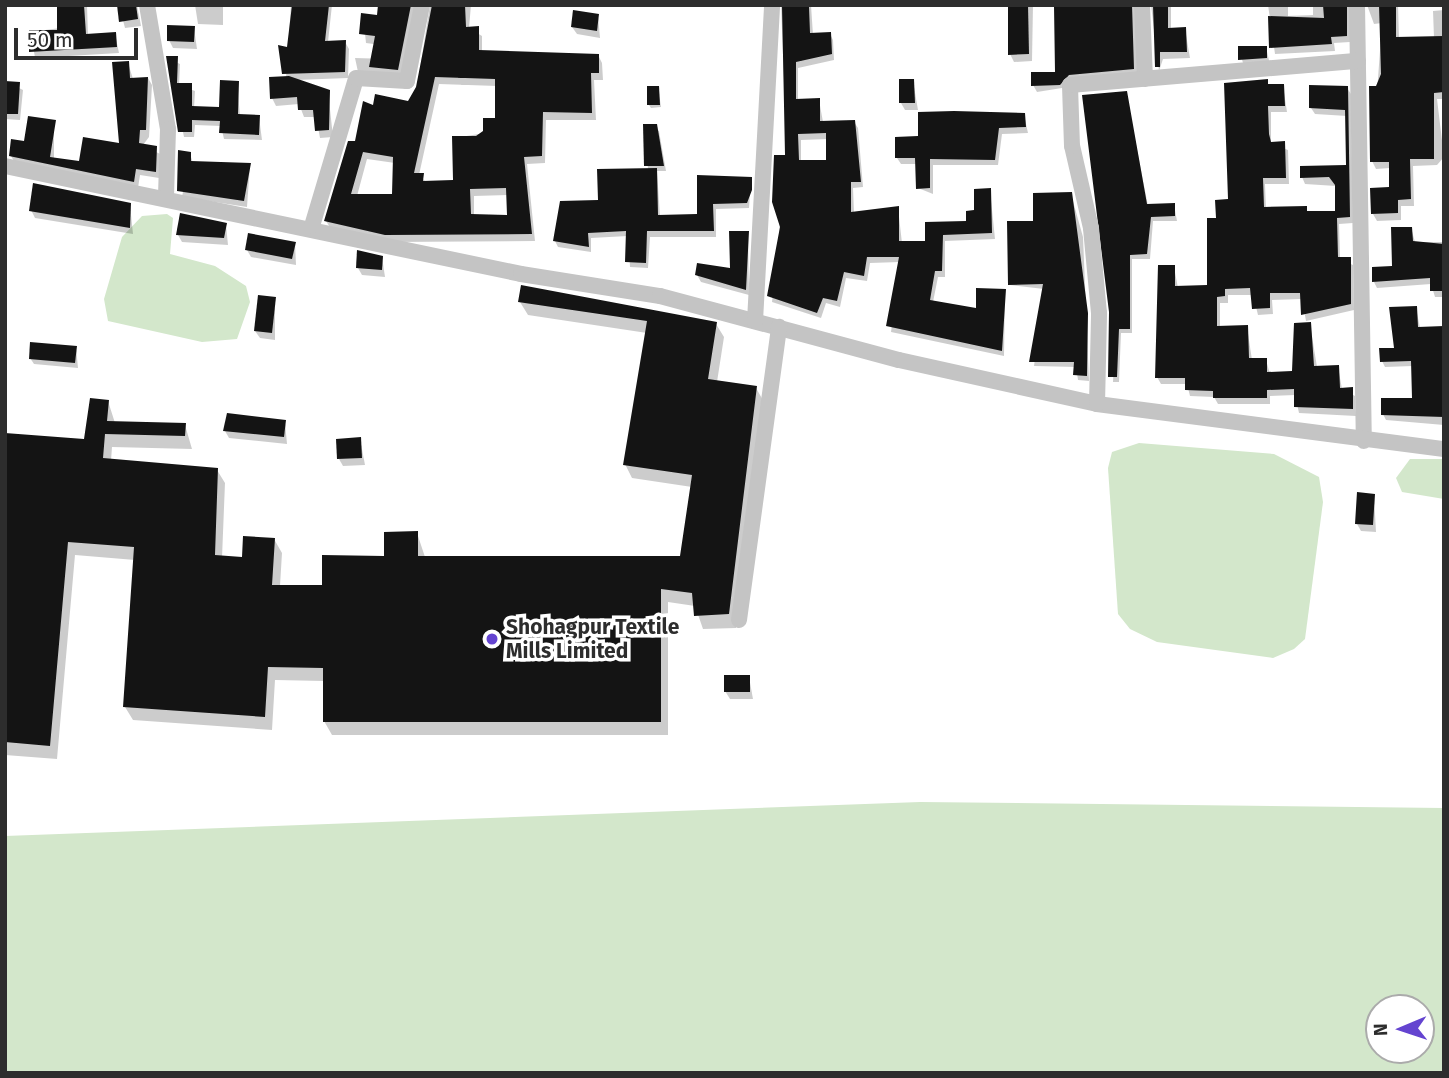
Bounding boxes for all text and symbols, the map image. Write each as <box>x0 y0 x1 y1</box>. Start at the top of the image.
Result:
scale bar <box>18 14 142 58</box>
text: 50 m <box>27 27 73 53</box>
place label: Shohagpur Textile Mills Limited <box>506 614 679 664</box>
marker: Shohagpur Textile Mills Limited <box>484 631 500 647</box>
north arrow <box>1365 994 1435 1064</box>
text: N <box>1369 1023 1392 1036</box>

